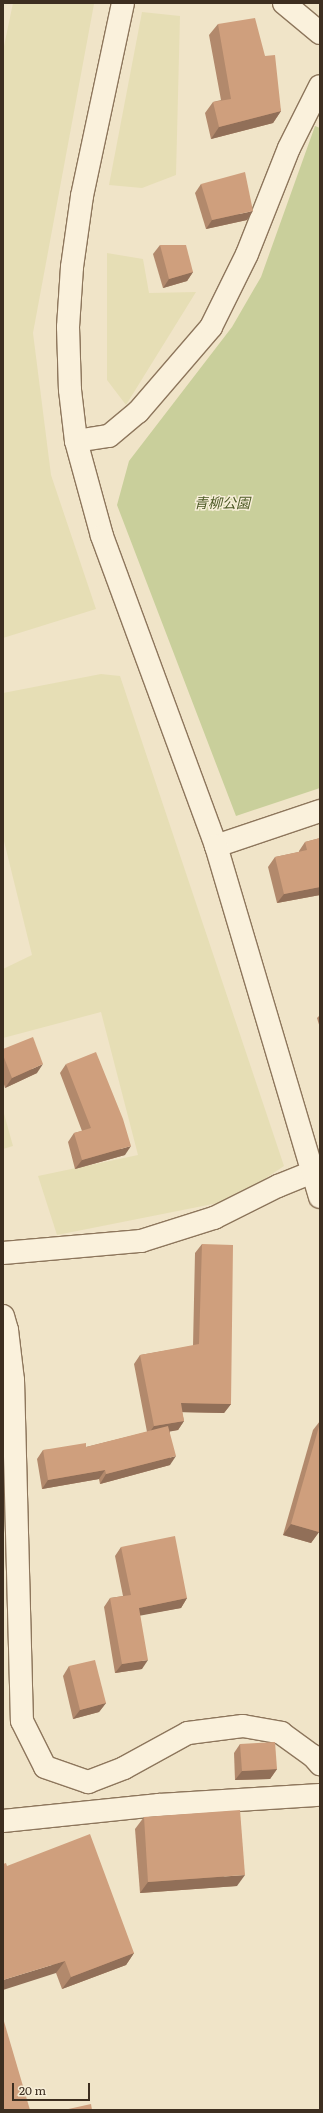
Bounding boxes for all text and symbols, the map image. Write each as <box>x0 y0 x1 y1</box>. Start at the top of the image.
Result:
park label: 青柳公園 <box>194 494 250 510</box>
scale bar <box>14 2075 92 2101</box>
text: 20 m <box>19 2081 46 2099</box>

